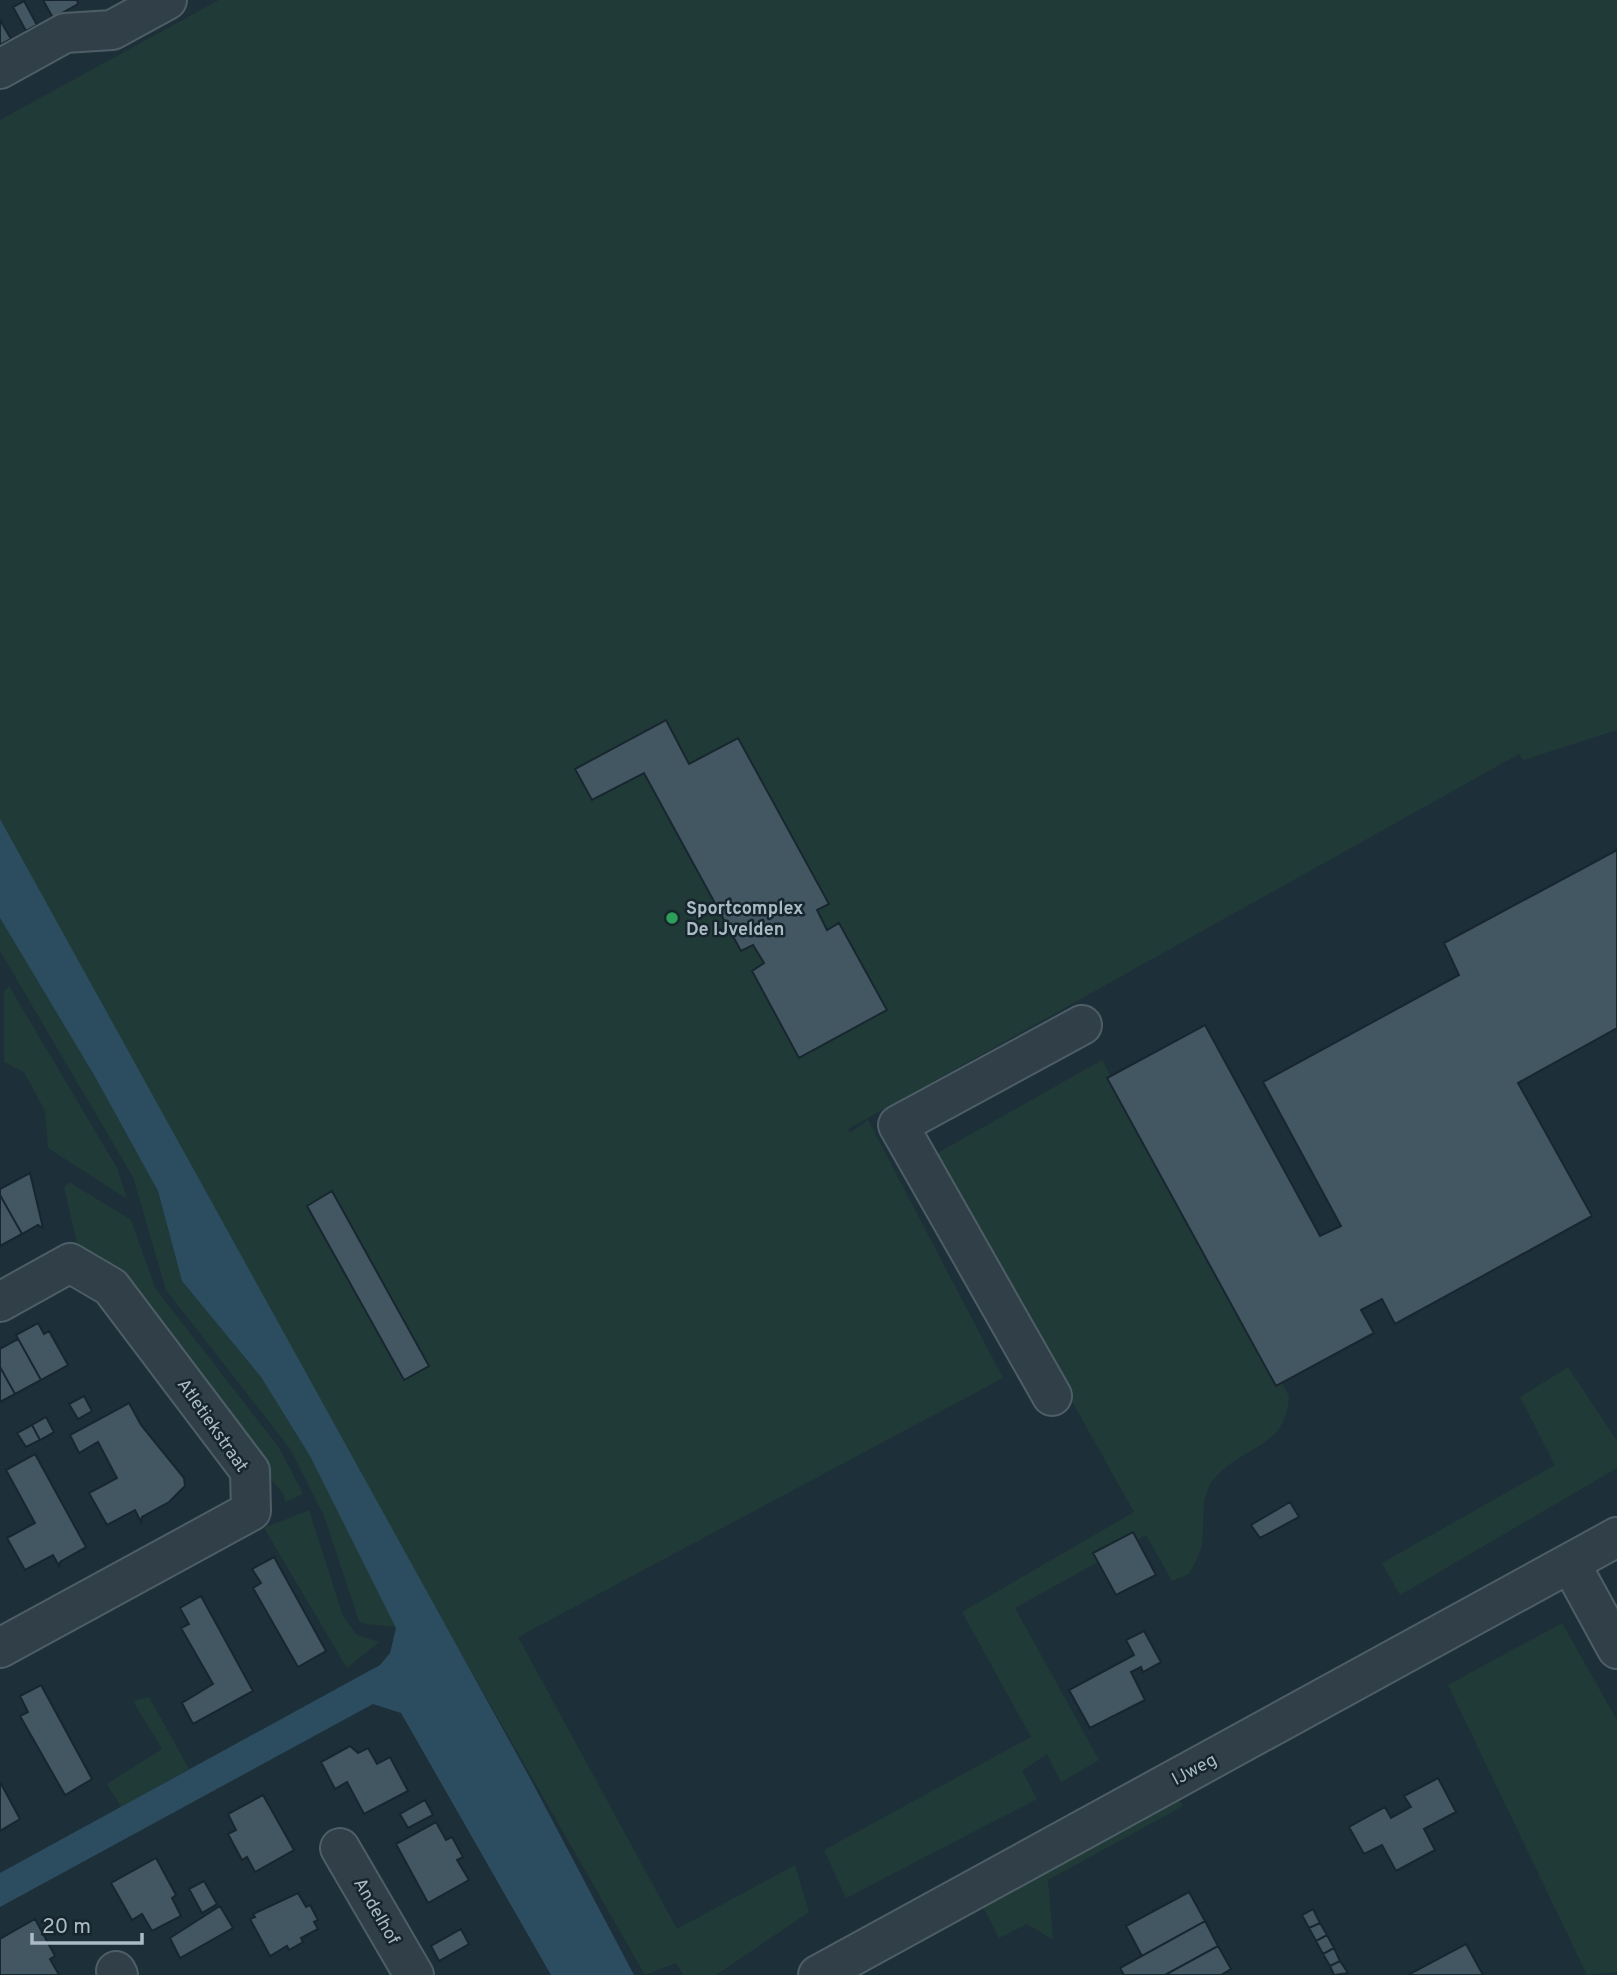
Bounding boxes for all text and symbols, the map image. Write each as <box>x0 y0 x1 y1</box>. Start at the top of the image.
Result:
place label: Sportcomplex De IJvelden <box>686 898 803 942</box>
marker: Sportcomplex De IJvelden <box>664 910 680 926</box>
street label: Atletiekstraat <box>171 1375 252 1477</box>
street label: IJweg <box>1168 1749 1221 1792</box>
street label: Andelhof <box>347 1874 404 1949</box>
scale bar <box>32 1902 142 1946</box>
text: 20 m <box>42 1914 91 1941</box>

